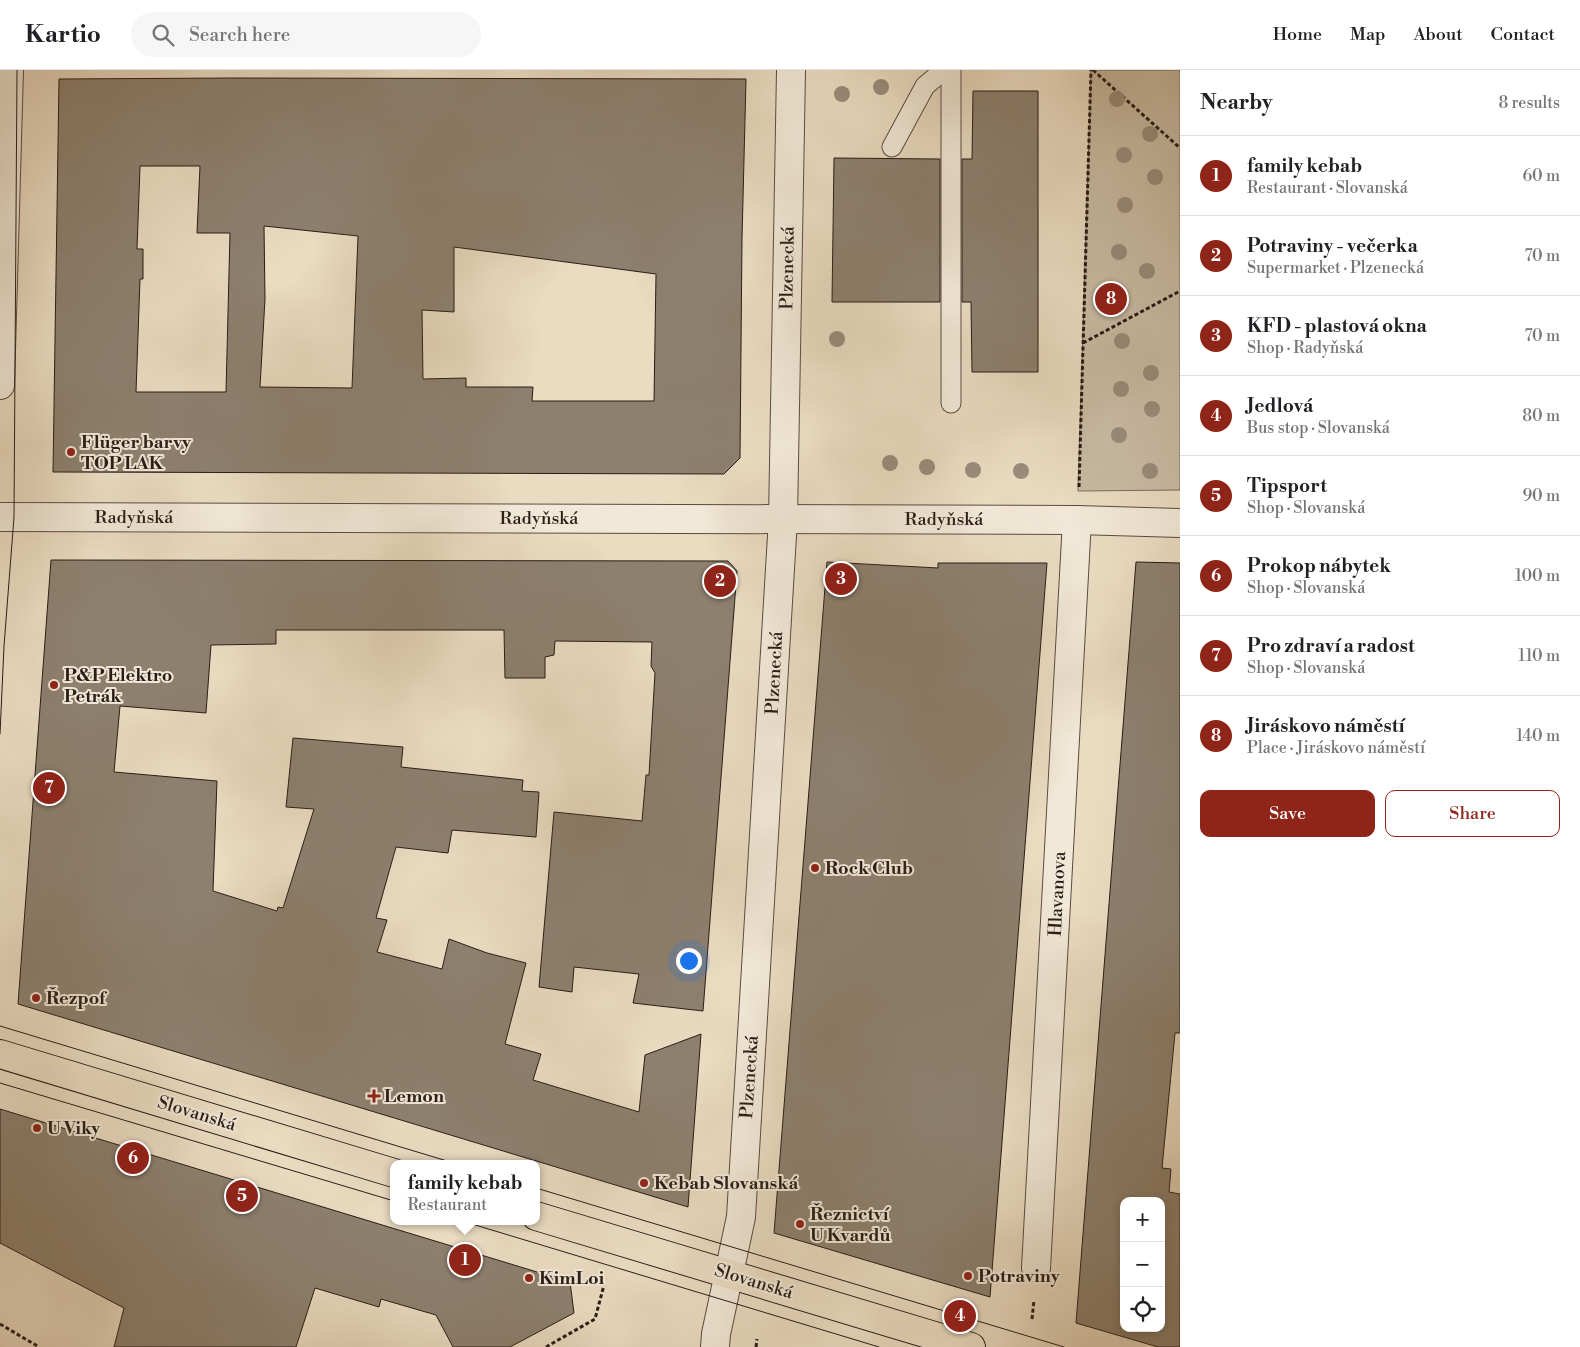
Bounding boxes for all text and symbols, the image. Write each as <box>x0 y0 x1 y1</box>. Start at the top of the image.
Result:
search box <box>131 12 481 57</box>
text: Kartio <box>25 20 101 50</box>
icon: search <box>149 21 177 49</box>
text: Search here <box>189 23 290 47</box>
text: Home <box>1273 23 1322 46</box>
text: Map <box>1350 23 1386 46</box>
text: About <box>1414 23 1463 46</box>
text: Contact <box>1491 23 1555 46</box>
text: Nearby <box>1200 90 1273 116</box>
text: 8 results <box>1498 93 1560 113</box>
text: family kebab <box>1247 154 1362 178</box>
text: 1 <box>1212 166 1220 186</box>
text: 60 m <box>1522 166 1560 186</box>
text: Restaurant · Slovanská <box>1247 178 1408 198</box>
street label: Plzenecká <box>775 225 800 310</box>
text: Potraviny - večerka <box>1247 234 1418 258</box>
text: 2 <box>1211 246 1221 266</box>
text: 70 m <box>1524 246 1560 266</box>
text: Supermarket · Plzenecká <box>1247 258 1424 278</box>
pin: 8 <box>1095 280 1127 318</box>
text: KFD - plastová okna <box>1247 314 1427 338</box>
text: 3 <box>1211 326 1221 346</box>
text: 70 m <box>1524 326 1560 346</box>
text: Shop · Radyňská <box>1247 338 1363 358</box>
text: Jedlová <box>1247 394 1313 418</box>
text: 4 <box>1211 406 1221 426</box>
text: 80 m <box>1522 406 1560 426</box>
text: Bus stop · Slovanská <box>1247 418 1390 438</box>
place label: Flüger barvy TOP LAK <box>81 431 192 475</box>
marker: Flüger barvy TOP LAK <box>65 446 77 458</box>
text: Tipsport <box>1247 474 1327 498</box>
text: 5 <box>1211 486 1221 506</box>
text: 90 m <box>1522 486 1560 506</box>
text: Shop · Slovanská <box>1247 498 1365 518</box>
street label: Radyňská <box>95 506 174 529</box>
street label: Radyňská <box>500 507 579 530</box>
street label: Radyňská <box>905 508 984 531</box>
text: Prokop nábytek <box>1247 554 1391 578</box>
pin: 3 <box>825 560 857 598</box>
pin: 2 <box>704 562 736 600</box>
text: 6 <box>1211 566 1221 586</box>
text: 100 m <box>1515 566 1560 586</box>
text: Shop · Slovanská <box>1247 578 1365 598</box>
street label: Plzenecká <box>761 630 788 715</box>
text: Pro zdraví a radost <box>1247 634 1415 658</box>
text: 7 <box>1211 646 1221 666</box>
text: 110 m <box>1518 646 1560 666</box>
text: Shop · Slovanská <box>1247 658 1365 678</box>
place label: P&P Elektro Petrák <box>64 664 172 708</box>
marker: P&P Elektro Petrák <box>48 679 60 691</box>
text: Jiráskovo náměstí <box>1247 714 1405 738</box>
text: 8 <box>1211 726 1221 746</box>
text: 140 m <box>1516 726 1560 746</box>
text: Place · Jiráskovo náměstí <box>1247 738 1425 758</box>
pin: 7 <box>33 769 65 807</box>
button: Save <box>1200 790 1375 837</box>
button: Share <box>1385 790 1560 837</box>
street label: Hlavanova <box>1044 850 1071 937</box>
place label: Rock Club <box>825 857 913 880</box>
marker: Rock Club <box>809 862 821 874</box>
your location <box>676 948 702 974</box>
place label: Řezpof <box>46 987 108 1010</box>
marker: Řezpof <box>30 992 42 1004</box>
street label: Plzenecká <box>735 1034 764 1119</box>
place label: Lemon <box>384 1085 444 1108</box>
marker: Lemon <box>368 1090 380 1102</box>
street label: Slovanská <box>155 1091 240 1137</box>
place label: U Viky <box>47 1117 101 1140</box>
marker: U Viky <box>31 1122 43 1134</box>
pin: 6 <box>117 1139 149 1177</box>
popup <box>390 1160 540 1225</box>
text: family kebab <box>407 1171 523 1195</box>
place label: Kebab Slovanská <box>654 1172 798 1195</box>
pin: 5 <box>226 1177 258 1215</box>
marker: Kebab Slovanská <box>638 1177 650 1189</box>
text: Restaurant <box>407 1195 487 1215</box>
map controls <box>1120 1197 1165 1332</box>
button: + <box>1120 1197 1165 1242</box>
place label: Řeznictví U Kvardů <box>810 1203 891 1247</box>
marker: Řeznictví U Kvardů <box>794 1218 806 1230</box>
pin: 1 <box>449 1241 481 1279</box>
button: − <box>1120 1242 1165 1287</box>
street label: Slovanská <box>712 1259 797 1305</box>
place label: Potraviny <box>978 1265 1061 1288</box>
place label: KimLoi <box>539 1267 605 1290</box>
marker: Potraviny <box>962 1270 974 1282</box>
marker: KimLoi <box>523 1272 535 1284</box>
button: locate <box>1120 1287 1165 1332</box>
pin: 4 <box>944 1297 976 1335</box>

